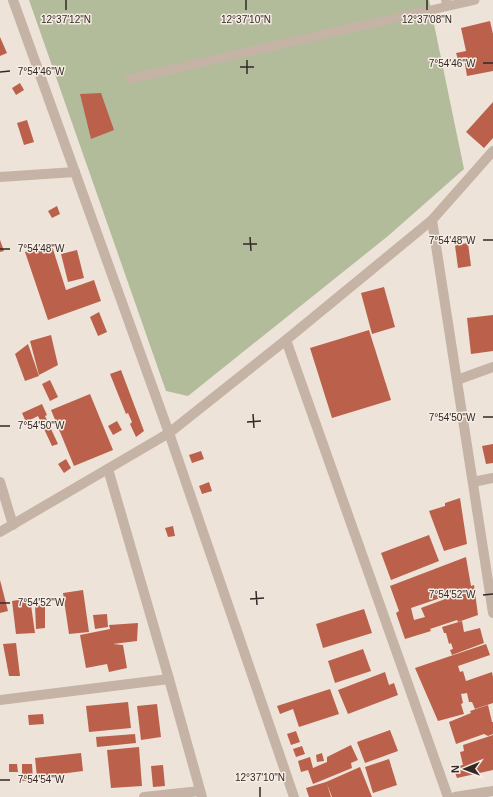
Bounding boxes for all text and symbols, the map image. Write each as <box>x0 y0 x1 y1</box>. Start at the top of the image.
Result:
text: 12°37'12"N <box>41 14 91 25</box>
text: 12°37'10"N <box>221 14 271 25</box>
text: 12°37'08"N <box>402 14 452 25</box>
text: 7°54'46"W <box>429 58 476 69</box>
text: 7°54'46"W <box>18 66 65 77</box>
text: 7°54'48"W <box>429 235 476 246</box>
text: 7°54'48"W <box>18 243 65 254</box>
text: 7°54'50"W <box>429 412 476 423</box>
text: 7°54'50"W <box>18 420 65 431</box>
text: 7°54'52"W <box>429 589 476 600</box>
text: 7°54'52"W <box>18 597 65 608</box>
north arrow <box>445 749 485 789</box>
text: N <box>449 765 461 773</box>
text: 12°37'10"N <box>235 772 285 783</box>
text: 7°54'54"W <box>18 774 65 785</box>

